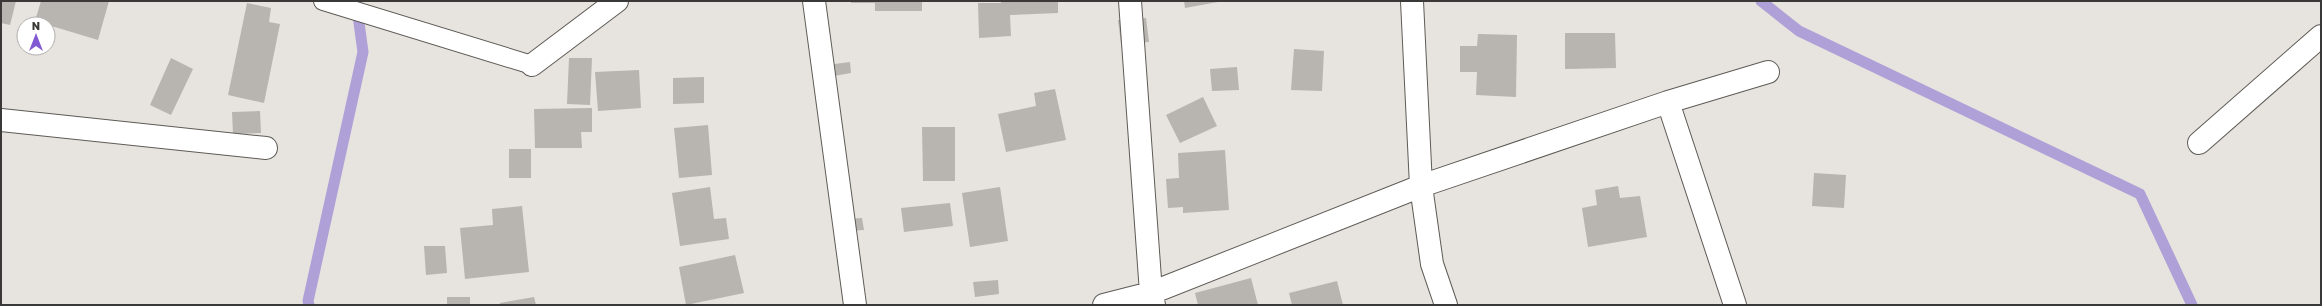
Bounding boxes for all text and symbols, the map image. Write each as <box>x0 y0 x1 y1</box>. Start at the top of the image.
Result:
north arrow <box>16 16 56 56</box>
text: N <box>32 19 40 32</box>

